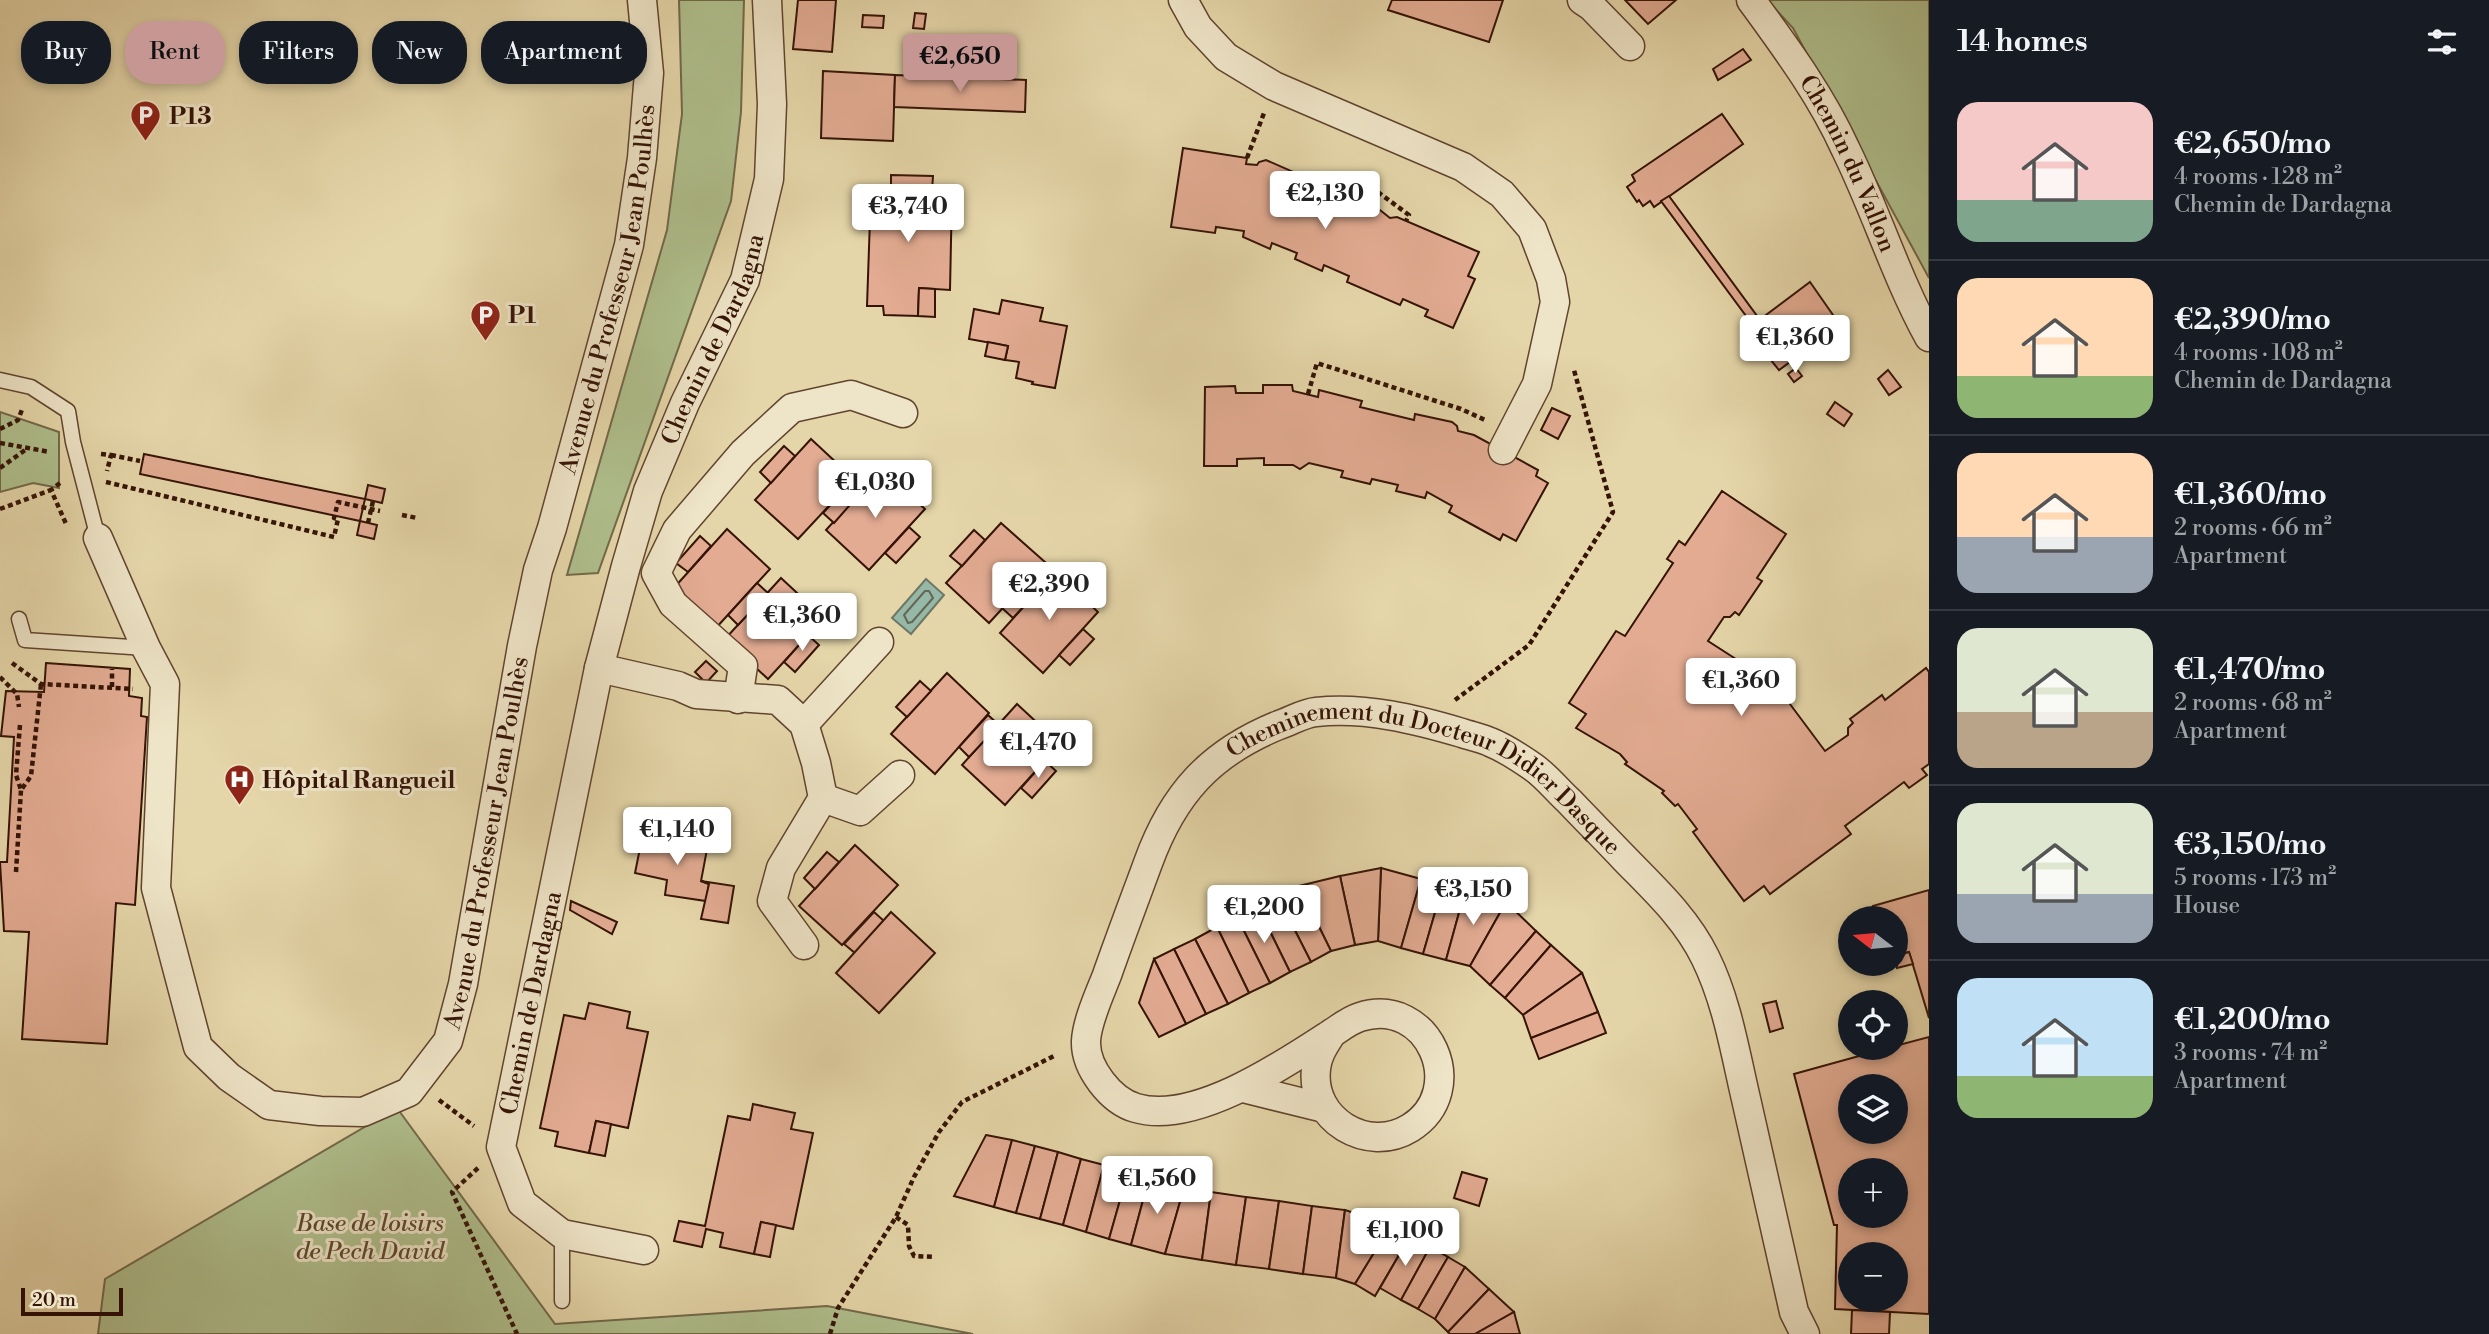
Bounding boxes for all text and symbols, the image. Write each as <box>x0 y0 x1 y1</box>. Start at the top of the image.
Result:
chip: Buy <box>21 21 111 84</box>
chip: Rent <box>125 21 225 84</box>
chip: Filters <box>239 21 358 84</box>
chip: New <box>372 21 467 84</box>
chip: Apartment <box>481 21 647 84</box>
text: 14 homes <box>1957 23 2088 61</box>
icon: filters <box>2423 23 2461 61</box>
pin: €2,650 <box>903 34 1017 94</box>
text: €2,650 <box>919 43 1001 71</box>
street label: Chemin du Vallon <box>1792 70 1902 257</box>
parking icon: P13 <box>129 99 163 143</box>
place label: P13 <box>169 102 212 132</box>
street label: Avenue du Professeur Jean Poulhès <box>553 103 662 478</box>
text: €2,650/mo <box>2174 125 2332 163</box>
icon: home <box>2013 130 2097 214</box>
text: 4 rooms · 128 m² <box>2174 163 2342 191</box>
pin: €2,130 <box>1268 172 1382 231</box>
text: €2,130 <box>1286 180 1364 208</box>
pin: €3,740 <box>851 184 965 244</box>
text: Chemin de Dardagna <box>2174 191 2392 219</box>
text: €3,740 <box>868 193 948 221</box>
street label: Chemin de Dardagna <box>655 230 772 450</box>
parking icon: P1 <box>468 298 502 342</box>
place label: P1 <box>508 301 537 331</box>
text: €2,390/mo <box>2174 301 2331 339</box>
icon: home <box>2013 306 2097 390</box>
pin: €1,360 <box>1738 316 1852 375</box>
text: €1,360 <box>1756 324 1834 352</box>
text: 4 rooms · 108 m² <box>2174 339 2343 367</box>
text: Chemin de Dardagna <box>2174 367 2392 395</box>
pin: €1,030 <box>818 461 932 520</box>
text: €1,030 <box>835 469 915 497</box>
text: €1,360/mo <box>2174 476 2327 514</box>
icon: home <box>2013 481 2097 565</box>
text: 2 rooms · 66 m² <box>2174 514 2332 542</box>
text: Apartment <box>2174 542 2287 570</box>
pin: €2,390 <box>992 562 1106 622</box>
text: €2,390 <box>1008 571 1090 599</box>
pin: €1,360 <box>745 594 859 653</box>
text: €1,360 <box>763 602 841 630</box>
text: €1,470/mo <box>2174 651 2326 689</box>
street label: Avenue du Professeur Jean Poulhès <box>437 654 536 1034</box>
icon: home <box>2013 656 2097 740</box>
pin: €1,360 <box>1684 658 1798 718</box>
text: €1,360 <box>1702 667 1780 695</box>
text: 2 rooms · 68 m² <box>2174 689 2332 717</box>
street label: Cheminement du Docteur Didier Dasque <box>1221 697 1627 862</box>
text: Apartment <box>2174 717 2287 745</box>
pin: €1,470 <box>981 720 1095 780</box>
text: €1,470 <box>999 729 1077 757</box>
hospital icon: Hôpital Rangueil <box>222 763 256 807</box>
place label: Hôpital Rangueil <box>262 766 456 796</box>
pin: €1,140 <box>620 808 734 867</box>
text: €1,140 <box>639 816 715 844</box>
text: €3,150/mo <box>2174 826 2327 864</box>
icon: home <box>2013 831 2097 915</box>
text: 5 rooms · 173 m² <box>2174 864 2336 892</box>
pin: €3,150 <box>1416 867 1530 927</box>
text: €3,150 <box>1434 876 1512 904</box>
pin: €1,200 <box>1207 886 1321 945</box>
street label: Chemin de Dardagna <box>494 888 569 1118</box>
text: House <box>2174 892 2240 920</box>
text: €1,200 <box>1223 894 1305 922</box>
north arrow <box>1838 906 1908 976</box>
map controls <box>1838 906 1908 1312</box>
button: locate <box>1838 990 1908 1060</box>
text: €1,200/mo <box>2174 1001 2331 1039</box>
icon: home <box>2013 1006 2097 1090</box>
text: 3 rooms · 74 m² <box>2174 1039 2327 1067</box>
text: Apartment <box>2174 1067 2287 1095</box>
button: layers <box>1838 1074 1908 1144</box>
pin: €1,560 <box>1100 1156 1214 1216</box>
button: + <box>1838 1158 1908 1228</box>
text: €1,560 <box>1118 1165 1196 1193</box>
pin: €1,100 <box>1348 1208 1462 1268</box>
park label: Base de loisirs de Pech David <box>295 1209 446 1267</box>
text: €1,100 <box>1366 1217 1444 1245</box>
button: − <box>1838 1242 1908 1312</box>
scale bar <box>21 1285 122 1317</box>
text: 20 m <box>32 1288 76 1312</box>

